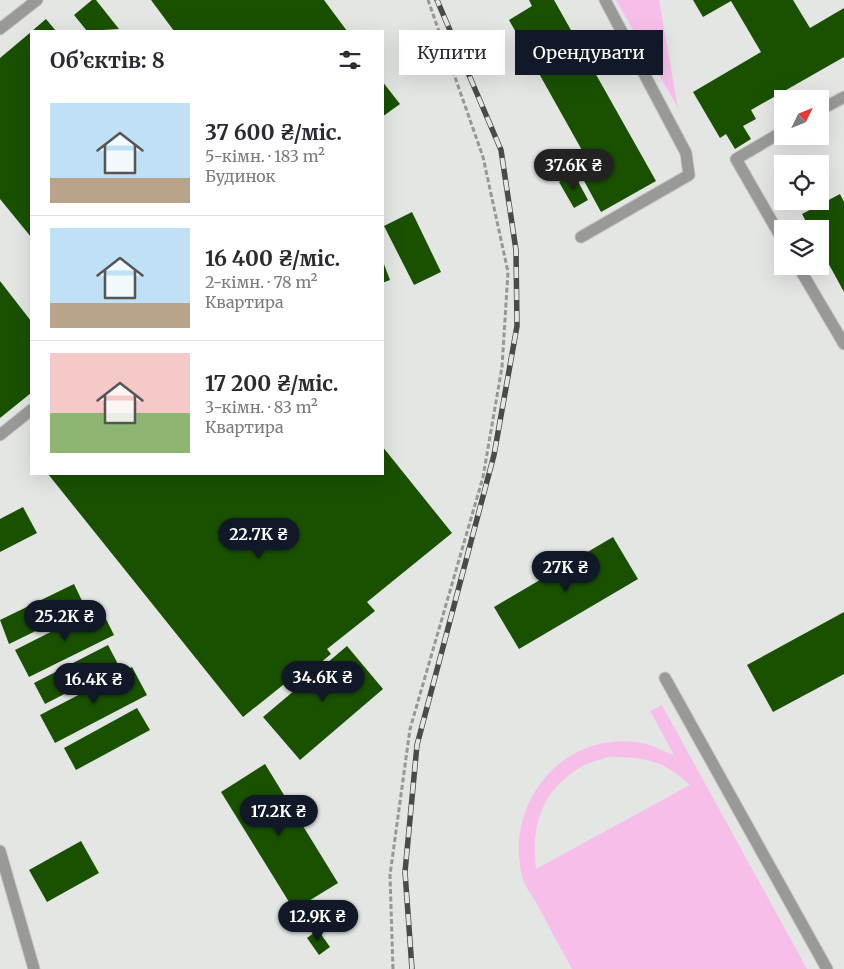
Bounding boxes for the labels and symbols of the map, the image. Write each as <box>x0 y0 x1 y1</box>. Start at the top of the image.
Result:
north arrow <box>774 90 829 145</box>
pin: 37.6K ₴ <box>528 148 620 191</box>
pin: 22.7K ₴ <box>213 518 305 560</box>
pin: 27K ₴ <box>531 550 601 593</box>
pin: 25.2K ₴ <box>19 600 111 642</box>
pin: 34.6K ₴ <box>277 660 369 703</box>
pin: 16.4K ₴ <box>48 662 140 705</box>
pin: 17.2K ₴ <box>233 794 325 837</box>
pin: 12.9K ₴ <box>272 900 364 942</box>

